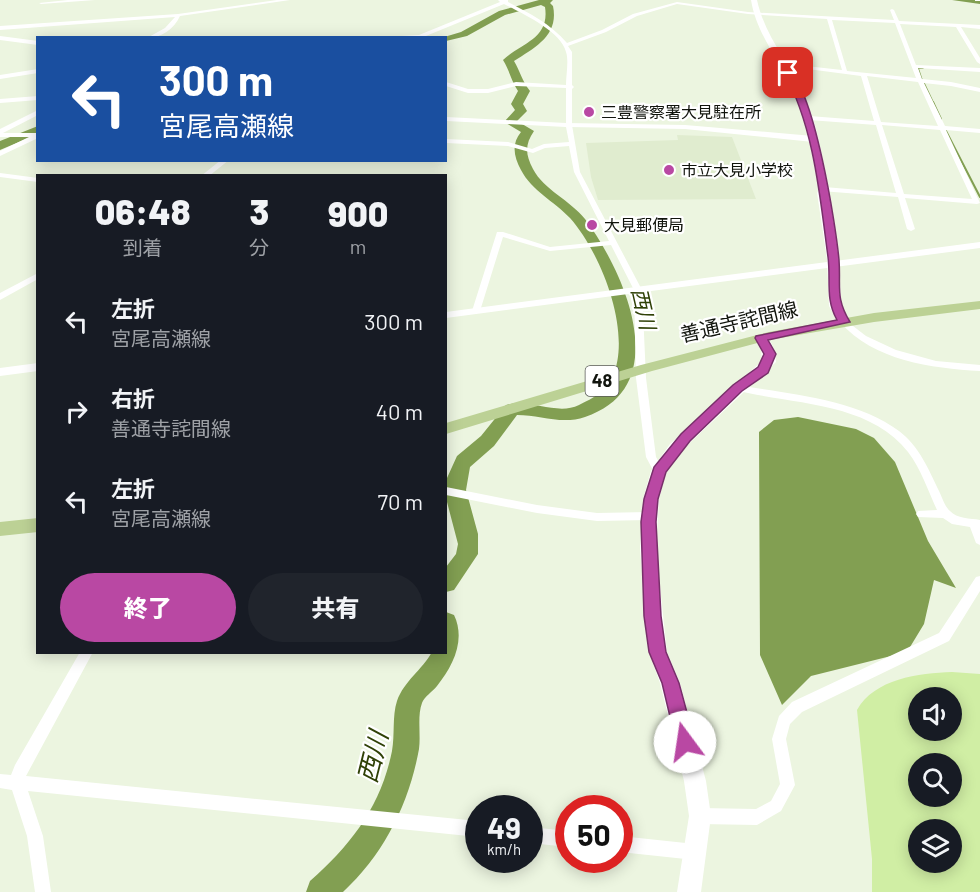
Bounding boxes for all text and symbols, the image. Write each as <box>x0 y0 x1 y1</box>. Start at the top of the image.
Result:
pin <box>762 47 813 98</box>
text: 300 m <box>159 54 273 104</box>
icon: arrive <box>771 56 804 89</box>
icon: left <box>60 60 138 138</box>
place label: 三豊警察署大見駐在所 <box>601 102 761 121</box>
marker: 三豊警察署大見駐在所 <box>582 105 596 119</box>
text: 宮尾高瀬線 <box>159 109 294 141</box>
place label: 市立大見小学校 <box>681 160 793 179</box>
marker: 市立大見小学校 <box>662 163 676 177</box>
text: 06:48 <box>95 189 191 232</box>
text: 3 <box>249 189 269 232</box>
text: 900 <box>328 191 388 234</box>
place label: 大見郵便局 <box>604 215 684 234</box>
marker: 大見郵便局 <box>585 218 599 232</box>
text: m <box>350 234 366 258</box>
text: 到着 <box>123 235 163 259</box>
text: 分 <box>249 235 269 259</box>
water label: 西川 <box>628 285 662 334</box>
text: 左折 <box>111 295 155 321</box>
street label: 善通寺詫間線 <box>678 296 800 346</box>
icon: left <box>60 305 93 338</box>
text: 300 m <box>364 308 423 334</box>
text: 宮尾高瀬線 <box>111 326 211 350</box>
road number: 48 <box>586 366 618 396</box>
text: 右折 <box>111 385 155 411</box>
icon: right <box>60 395 93 428</box>
text: 40 m <box>376 398 423 424</box>
text: 善通寺詫間線 <box>111 416 231 440</box>
text: 左折 <box>111 475 155 501</box>
icon: left <box>60 485 93 518</box>
text: 70 m <box>378 488 423 514</box>
text: 宮尾高瀬線 <box>111 506 211 530</box>
button: 終了 <box>60 573 236 642</box>
button: 共有 <box>248 573 423 642</box>
map controls <box>908 687 962 873</box>
button: sound <box>908 687 962 741</box>
position arrow <box>653 710 717 774</box>
water label: 西川 <box>350 725 394 786</box>
button: search <box>908 753 962 807</box>
speed limit sign: 50 <box>555 795 633 873</box>
text: 49 <box>487 809 521 845</box>
button: layers <box>908 819 962 873</box>
text: km/h <box>487 840 521 858</box>

